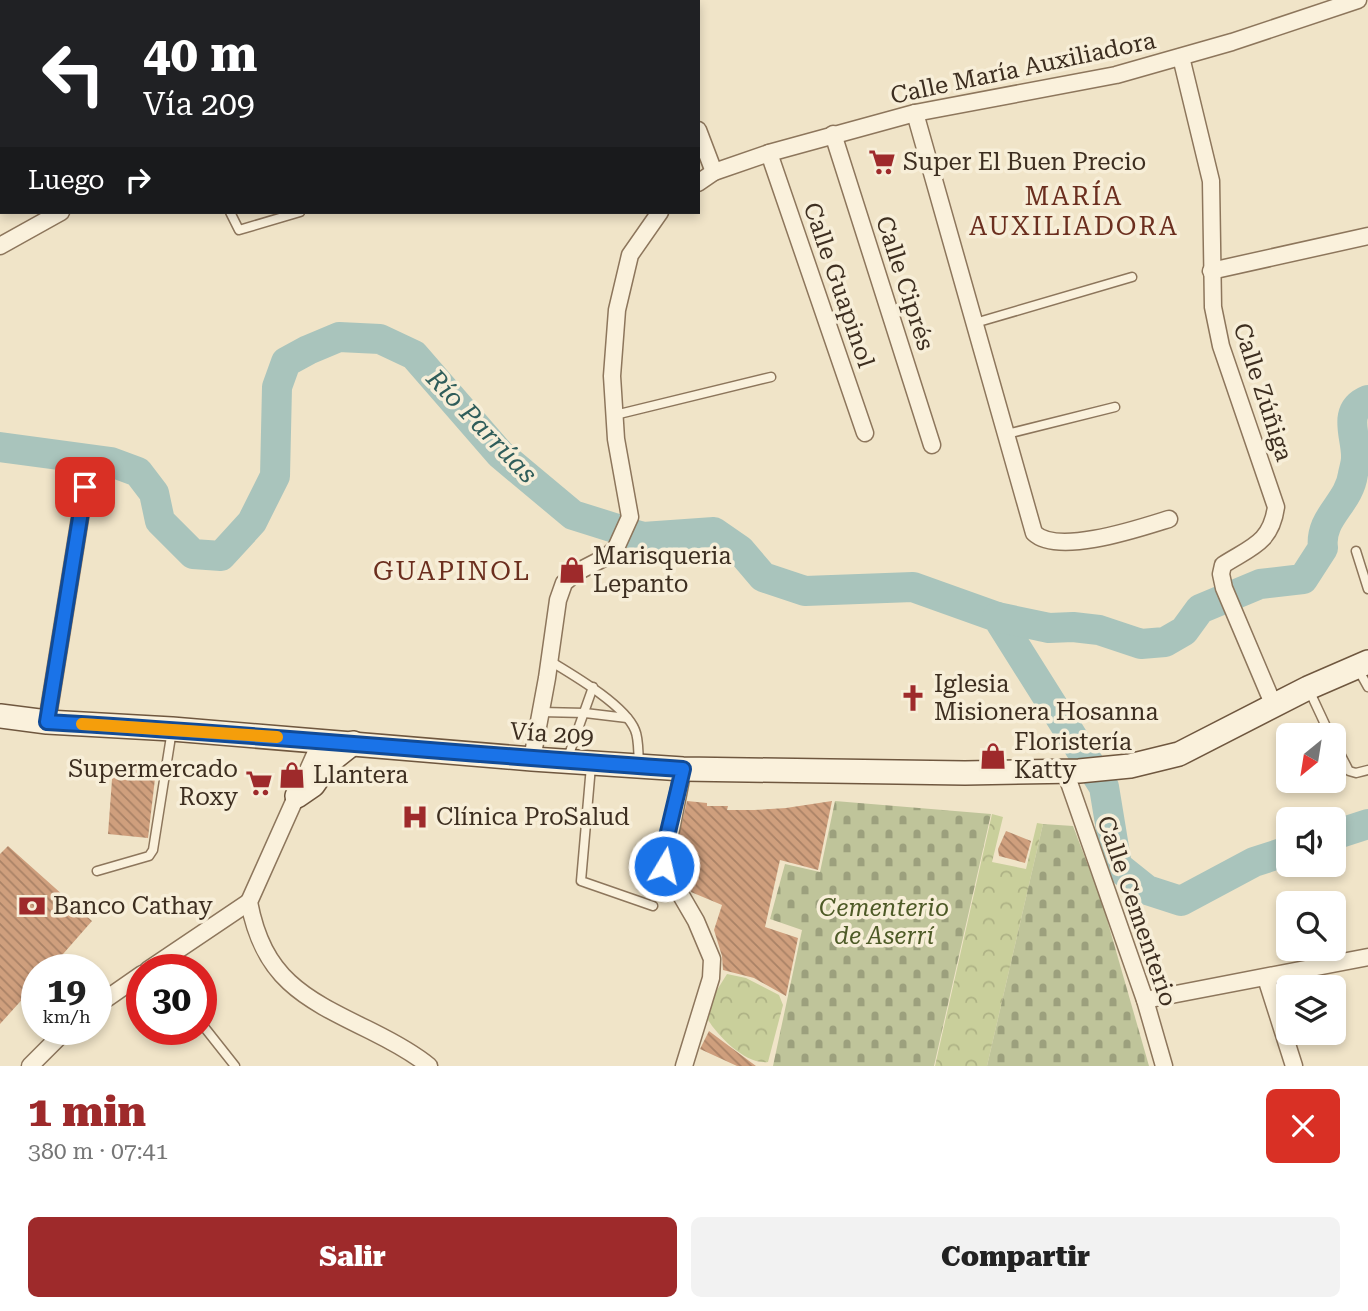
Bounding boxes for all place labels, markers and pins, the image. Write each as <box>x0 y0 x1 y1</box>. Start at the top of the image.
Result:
supermarket icon: Super El Buen Precio <box>867 147 897 177</box>
place label: Super El Buen Precio <box>903 148 1146 176</box>
pin <box>55 457 115 517</box>
place label: Marisqueria Lepanto <box>593 542 732 598</box>
shop icon: Marisqueria Lepanto <box>557 555 587 585</box>
place label: Iglesia Misionera Hosanna <box>934 670 1159 726</box>
church icon: Iglesia Misionera Hosanna <box>898 683 928 713</box>
place label: Floristería Katty <box>1014 728 1132 784</box>
shop icon: Floristería Katty <box>978 741 1008 771</box>
place label: Supermercado Roxy <box>68 755 239 811</box>
shop icon: Llantera <box>277 760 307 790</box>
place label: Llantera <box>313 761 408 789</box>
supermarket icon: Supermercado Roxy <box>244 768 274 798</box>
hospital icon: Clínica ProSalud <box>400 802 430 832</box>
place label: Clínica ProSalud <box>436 803 630 831</box>
bank icon: Banco Cathay <box>17 891 47 921</box>
place label: Banco Cathay <box>53 892 213 920</box>

